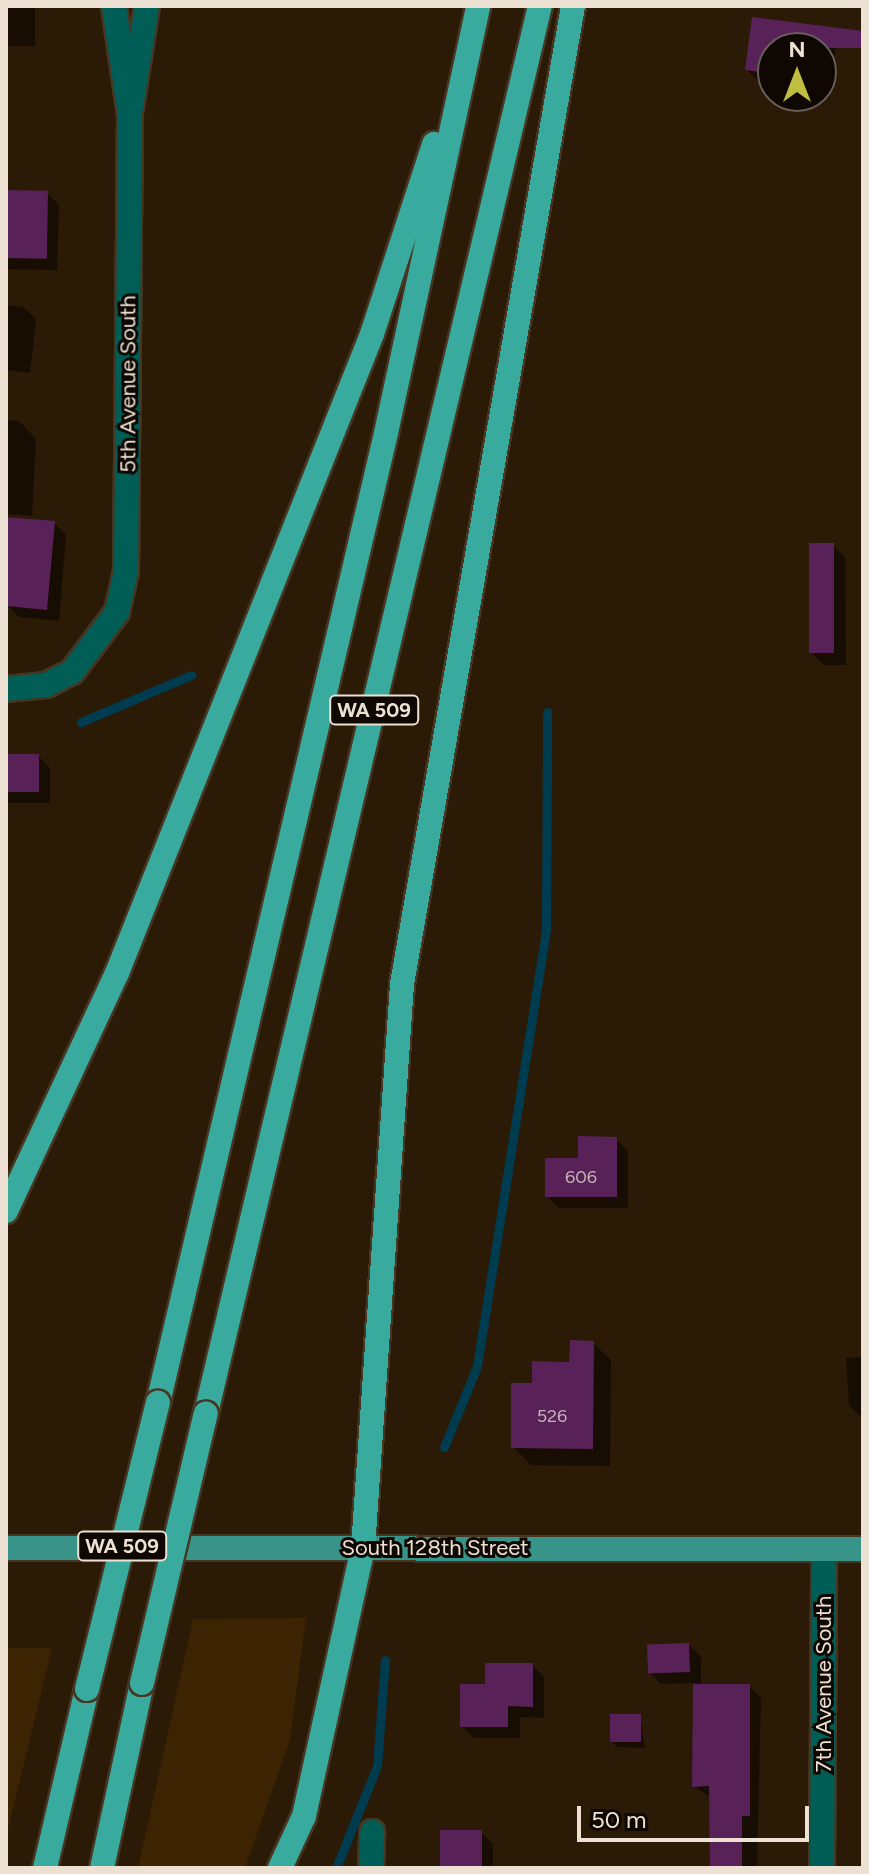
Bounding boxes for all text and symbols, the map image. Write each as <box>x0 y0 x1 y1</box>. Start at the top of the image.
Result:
north arrow <box>757 32 837 112</box>
text: N <box>788 36 806 63</box>
street label: 5th Avenue South <box>115 295 141 473</box>
road number: WA 509 <box>328 694 420 726</box>
house number: 606 <box>565 1166 597 1188</box>
house number: 526 <box>537 1405 567 1427</box>
road number: WA 509 <box>76 1530 168 1562</box>
street label: South 128th Street <box>341 1535 529 1561</box>
street label: 7th Avenue South <box>811 1596 837 1772</box>
scale bar <box>581 1790 813 1840</box>
text: 50 m <box>591 1805 647 1834</box>

